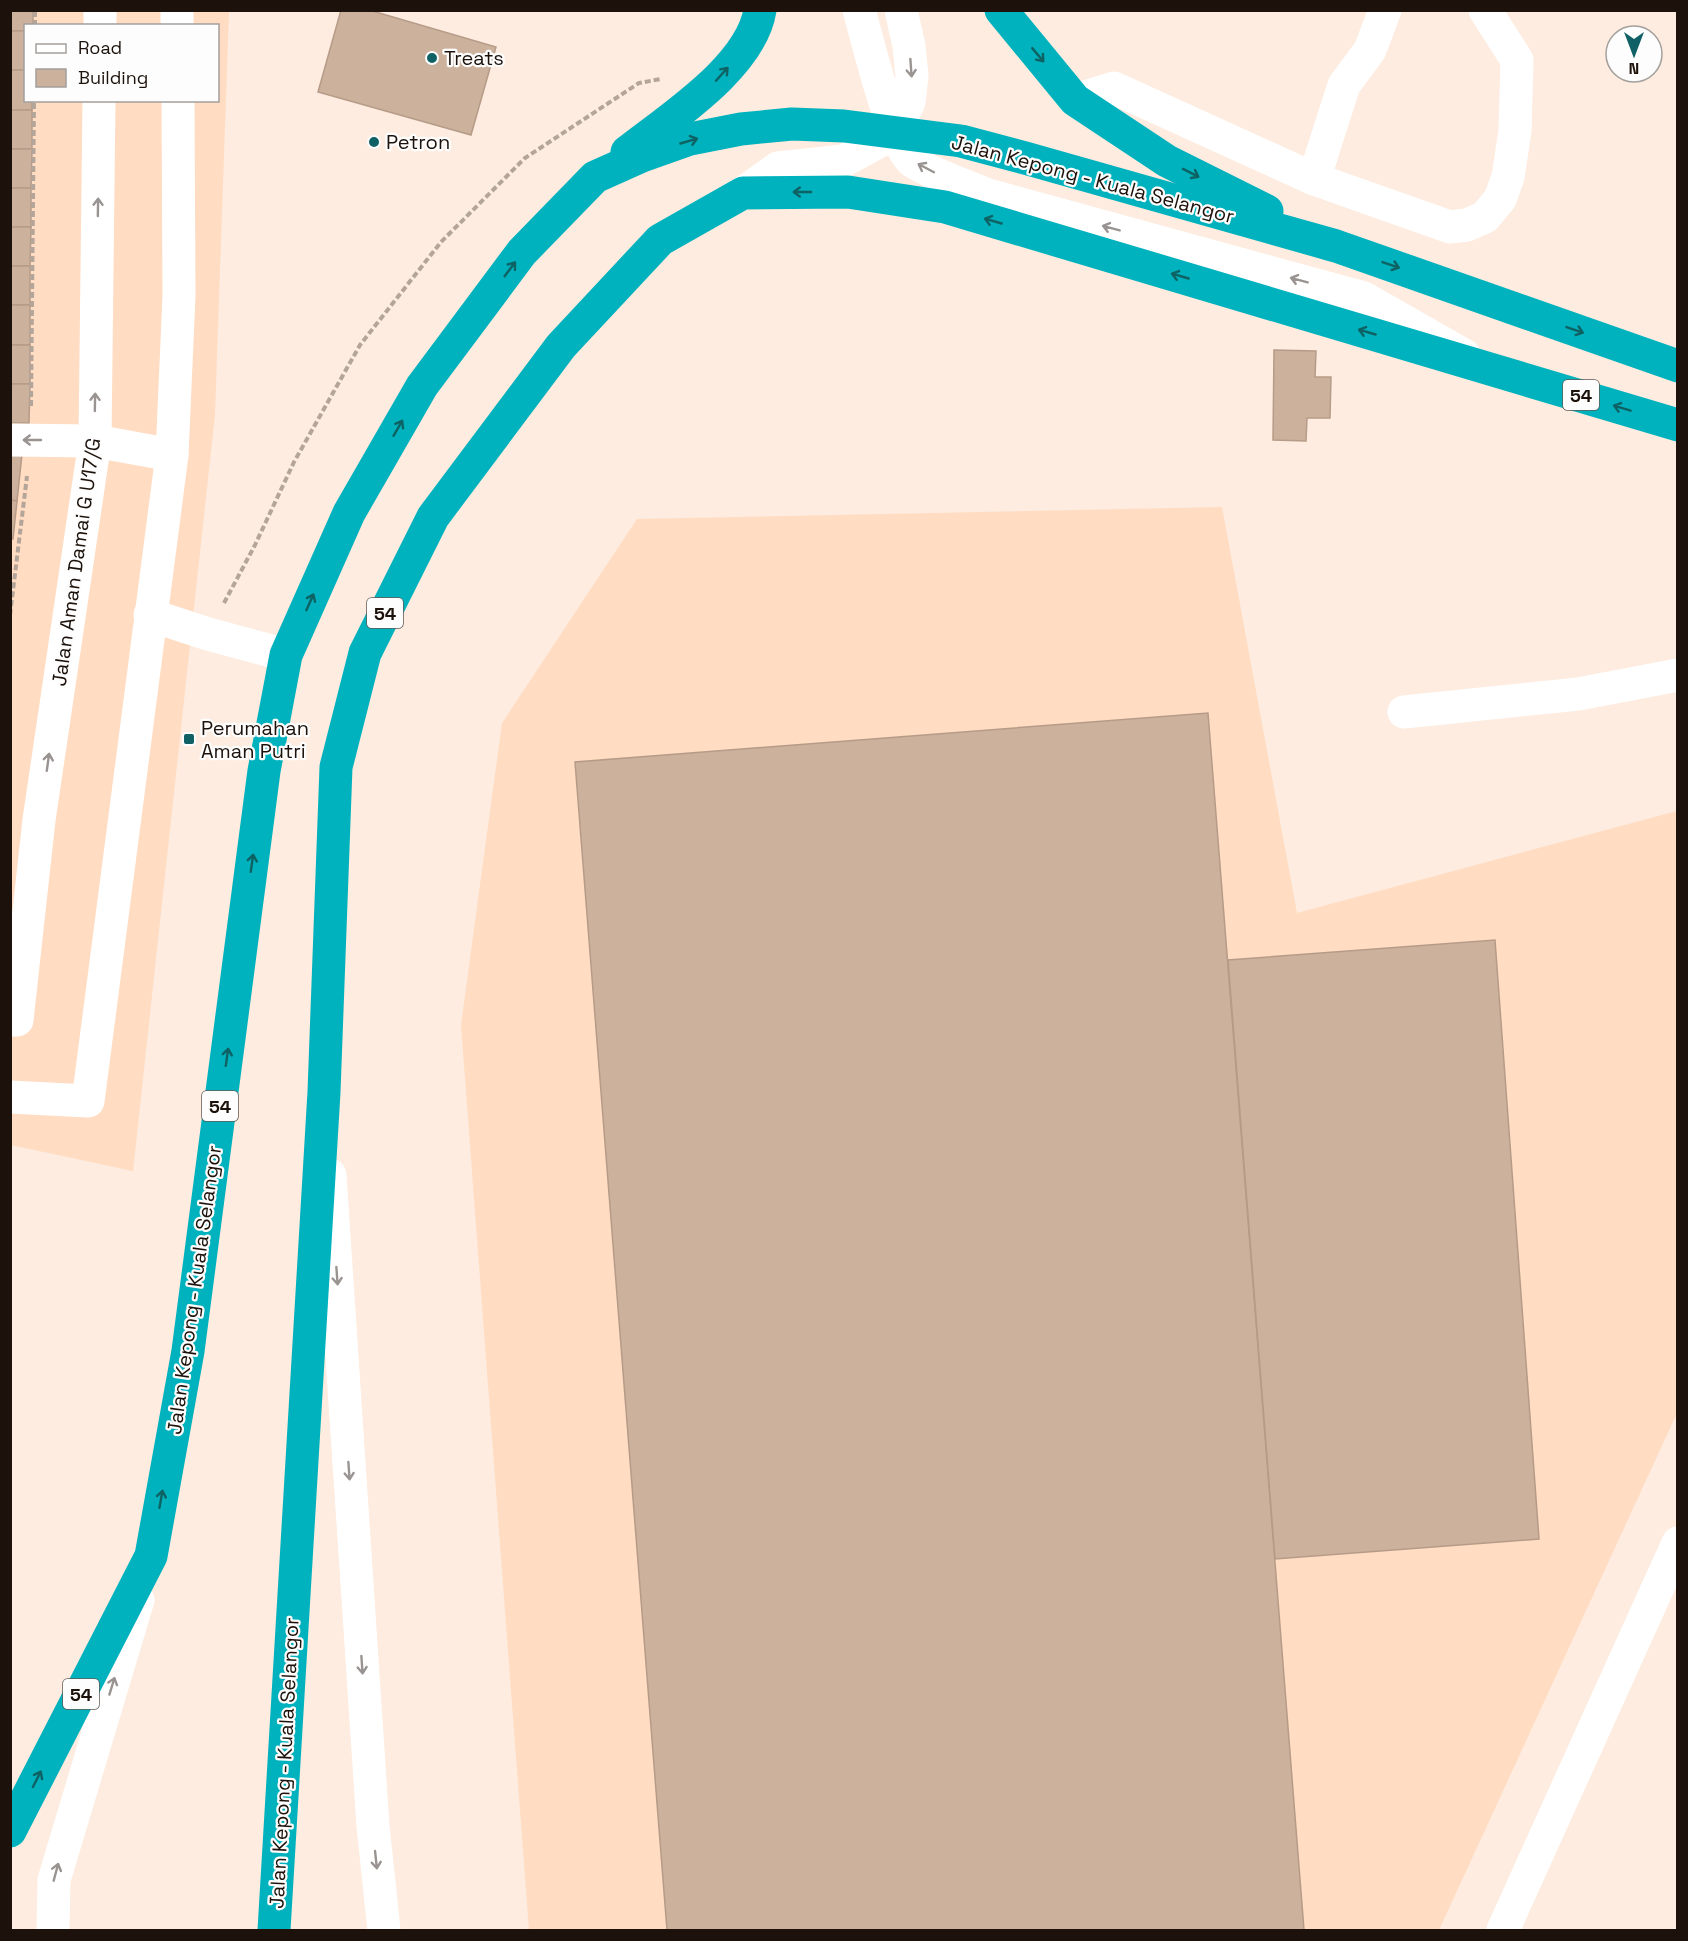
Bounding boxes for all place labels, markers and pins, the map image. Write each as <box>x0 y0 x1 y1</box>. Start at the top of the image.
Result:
place label: Treats <box>444 45 504 71</box>
marker: Treats <box>425 51 439 65</box>
place label: Petron <box>386 129 450 155</box>
marker: Petron <box>367 135 381 149</box>
place label: Perumahan Aman Putri <box>201 715 309 764</box>
marker: Perumahan Aman Putri <box>182 732 196 746</box>

